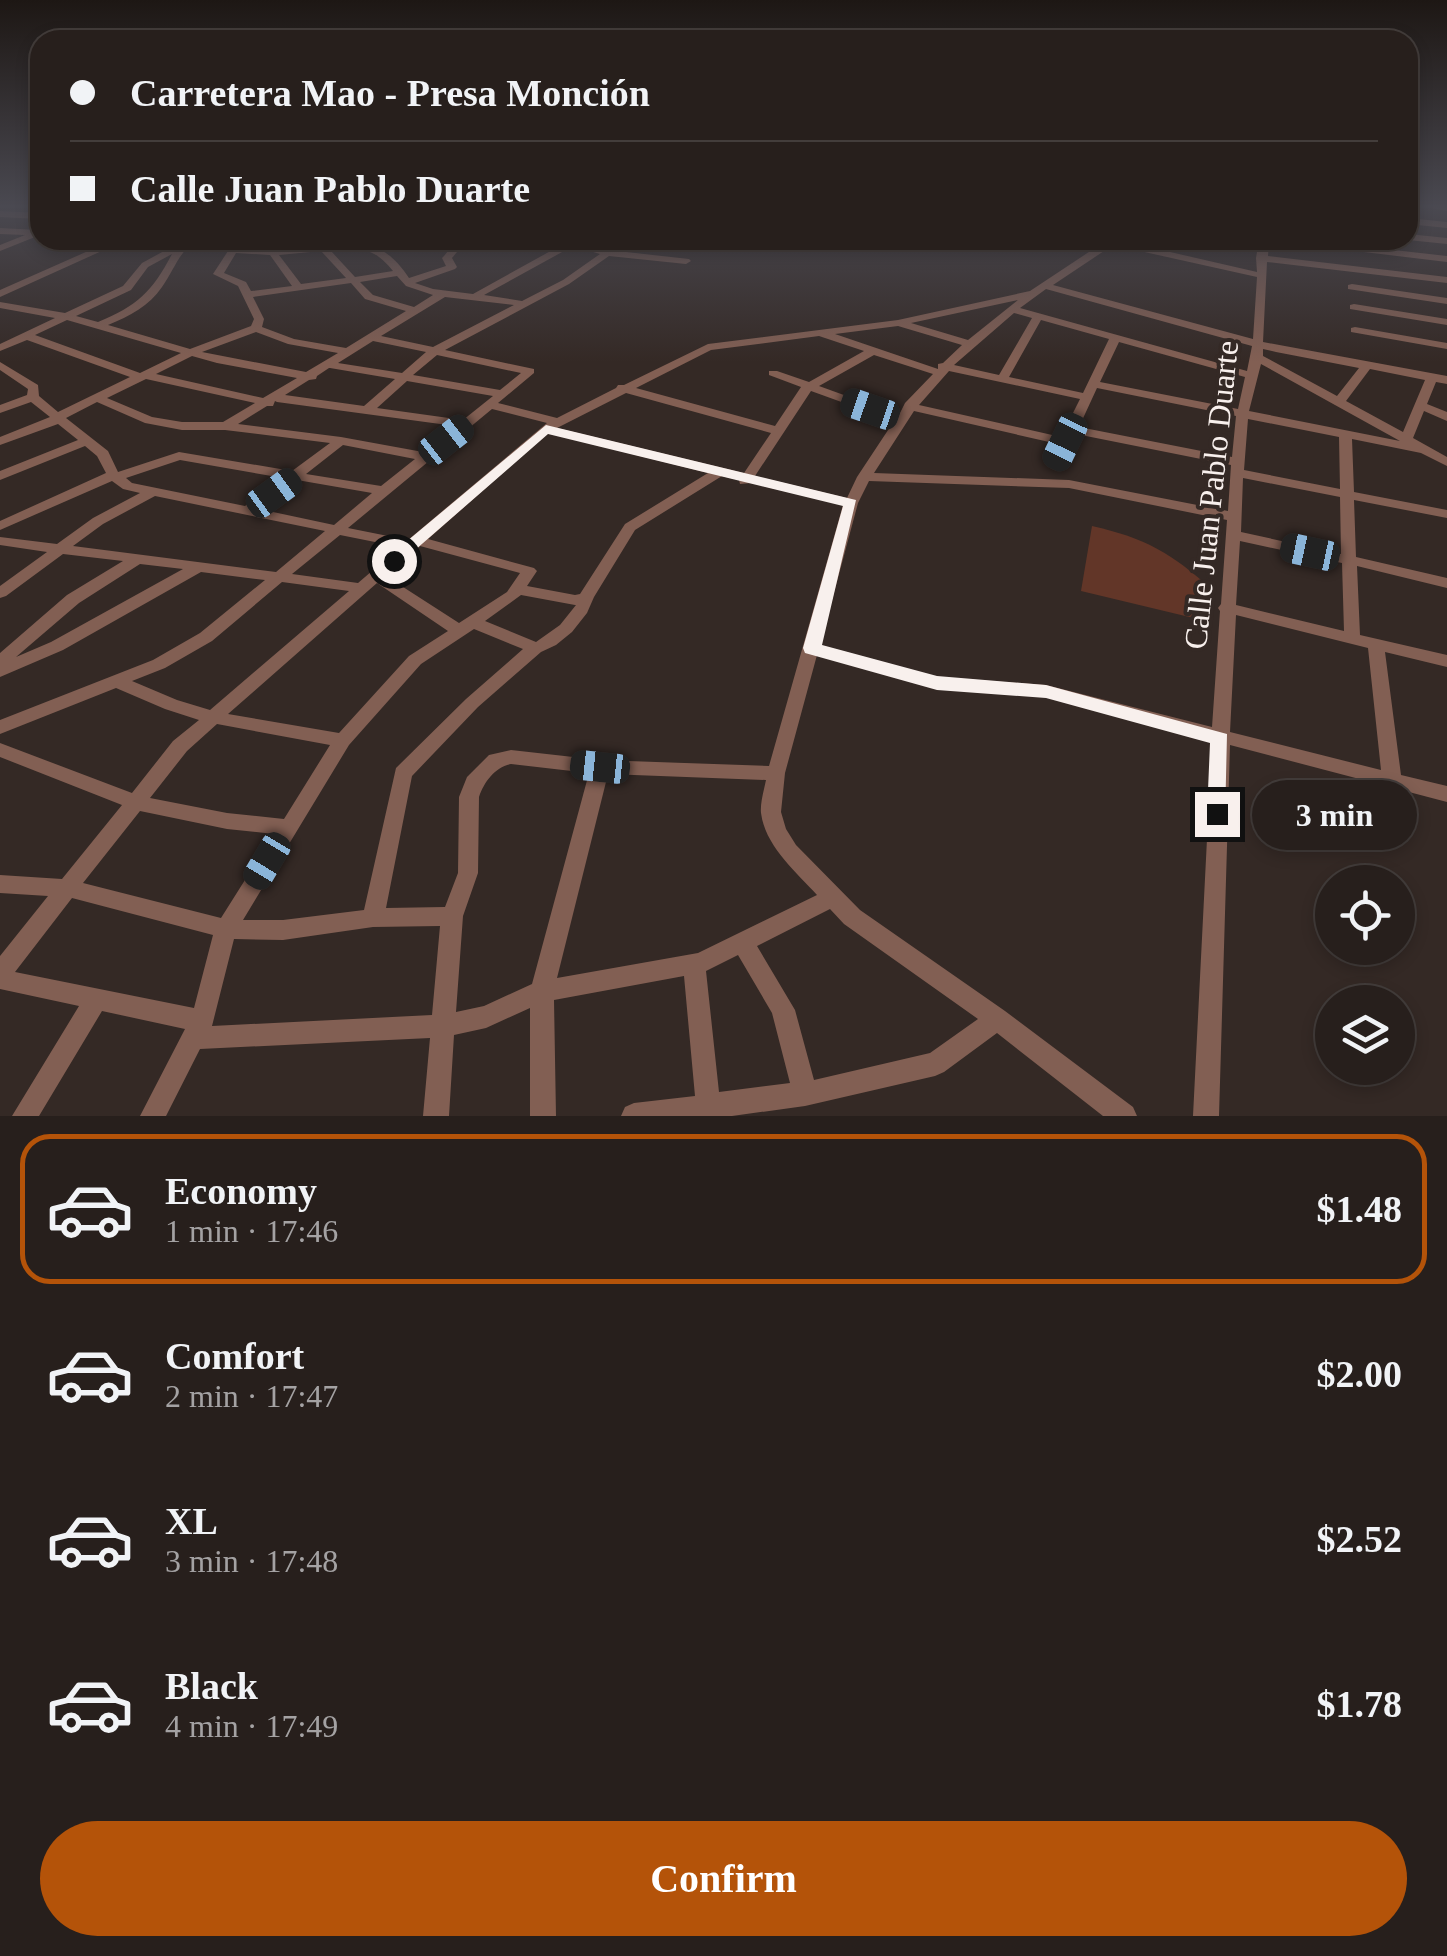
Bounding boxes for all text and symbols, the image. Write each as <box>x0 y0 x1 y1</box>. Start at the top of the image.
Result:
text: Carretera Mao - Presa Monción <box>130 72 650 114</box>
text: Calle Juan Pablo Duarte <box>130 168 530 210</box>
street label: Calle Juan Pablo Duarte <box>1177 339 1245 651</box>
car <box>837 385 903 433</box>
car <box>1038 408 1092 476</box>
car <box>413 410 479 470</box>
car <box>241 463 307 523</box>
car <box>1278 531 1342 573</box>
route start <box>372 539 417 584</box>
car <box>569 749 631 785</box>
callout: 3 min <box>1252 779 1417 849</box>
route end <box>1195 792 1240 837</box>
text: 3 min <box>1296 797 1373 833</box>
car <box>239 828 295 894</box>
map controls <box>1315 865 1415 1085</box>
button: locate <box>1315 865 1415 965</box>
button: layers <box>1315 985 1415 1085</box>
icon: car <box>45 1164 135 1254</box>
text: Economy <box>165 1170 317 1212</box>
text: $1.48 <box>1317 1188 1402 1230</box>
text: 1 min · 17:46 <box>165 1213 338 1249</box>
icon: car <box>45 1329 135 1419</box>
text: Comfort <box>165 1335 304 1377</box>
text: $2.00 <box>1317 1353 1402 1395</box>
text: 2 min · 17:47 <box>165 1378 338 1414</box>
icon: car <box>45 1494 135 1584</box>
text: XL <box>165 1500 218 1542</box>
text: $2.52 <box>1317 1518 1402 1560</box>
text: 3 min · 17:48 <box>165 1543 338 1579</box>
icon: car <box>45 1659 135 1749</box>
text: Black <box>165 1665 258 1707</box>
text: $1.78 <box>1317 1683 1402 1725</box>
text: 4 min · 17:49 <box>165 1708 338 1744</box>
button: Confirm <box>40 1821 1407 1936</box>

